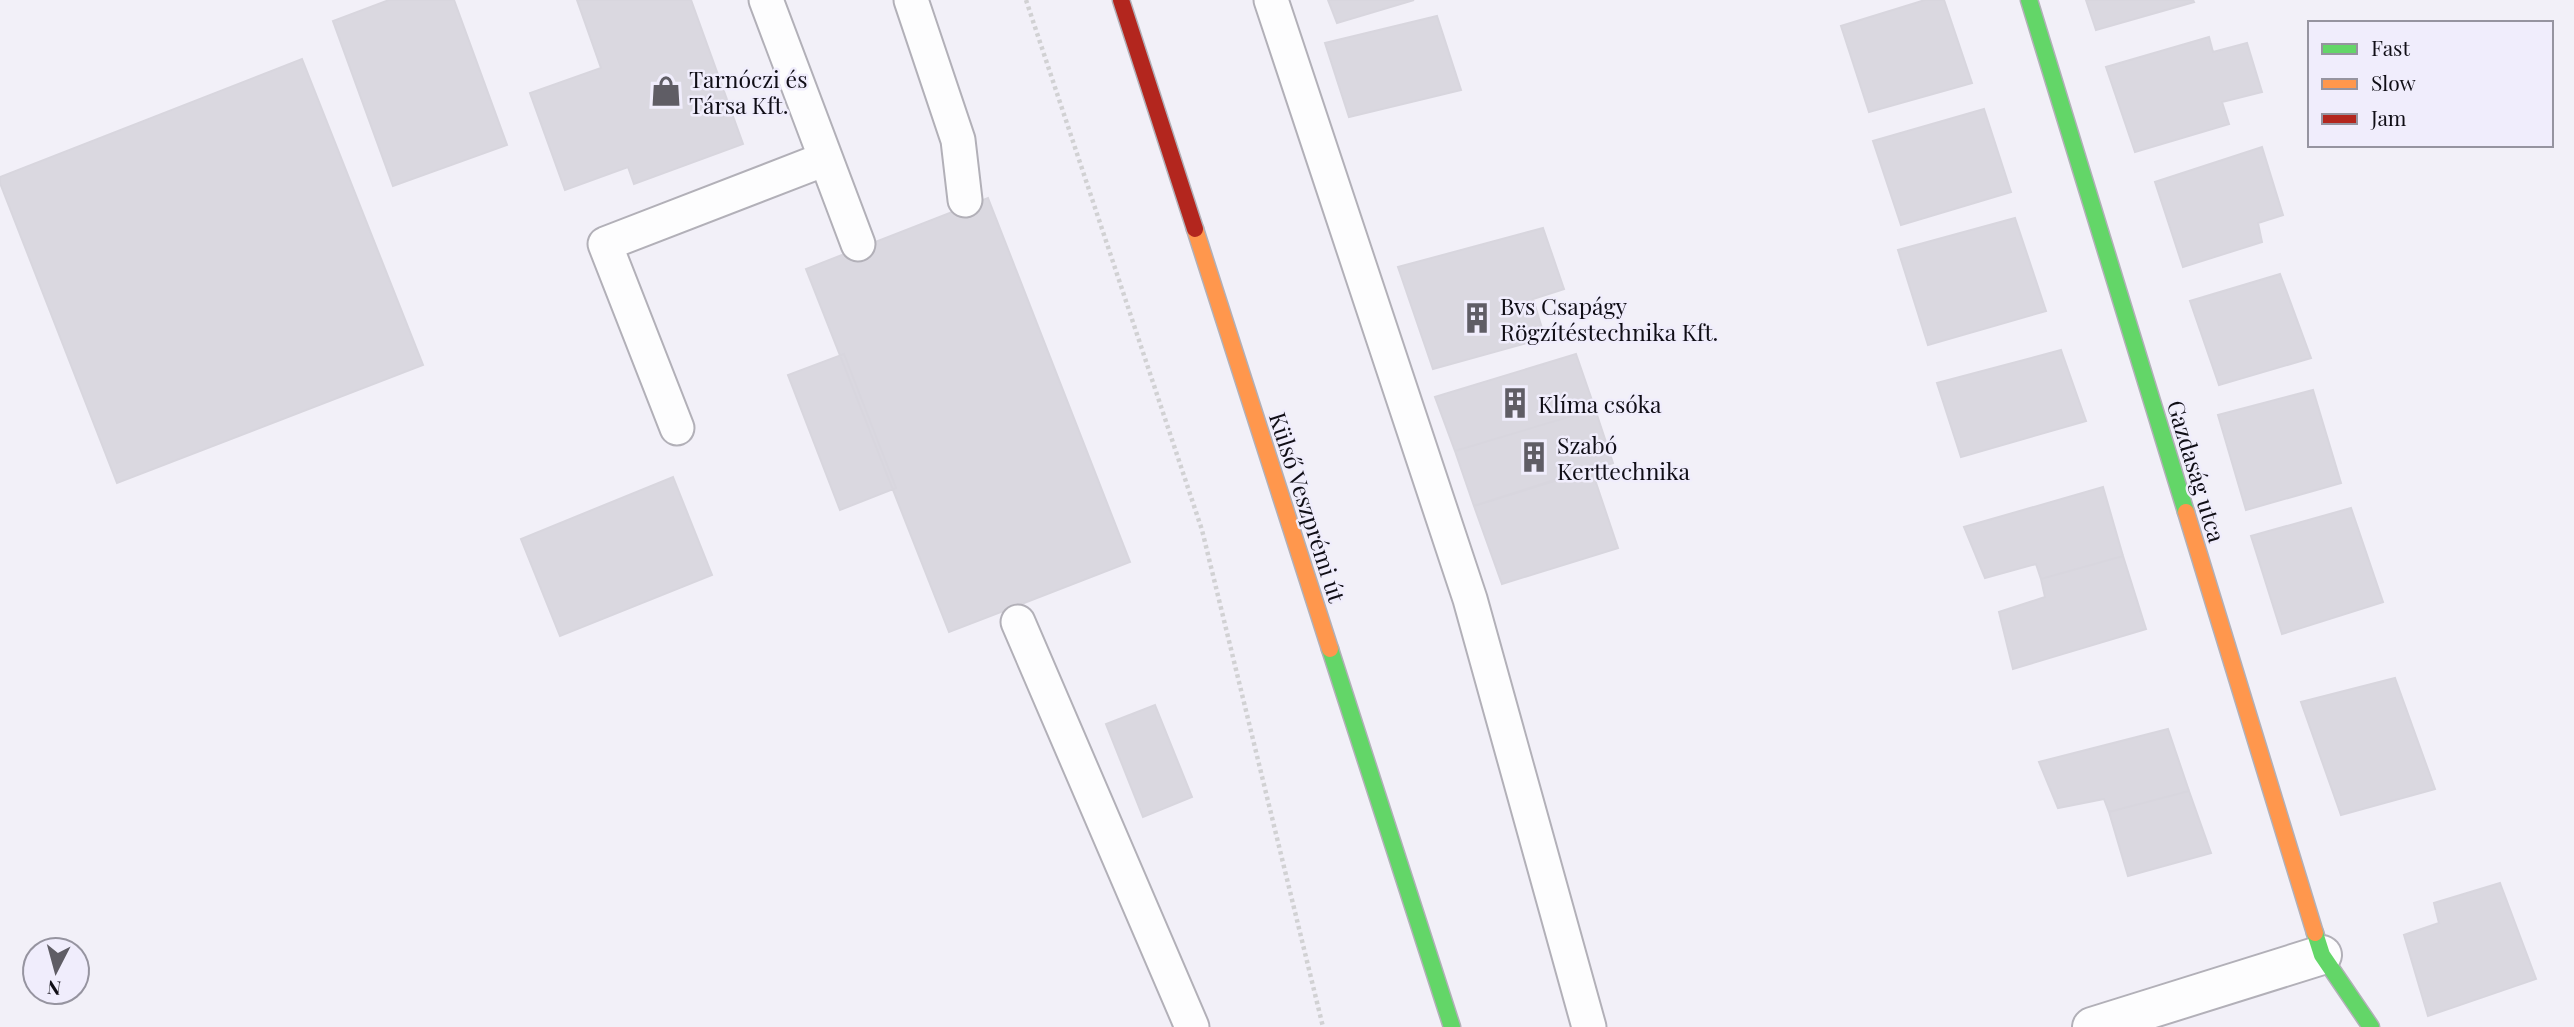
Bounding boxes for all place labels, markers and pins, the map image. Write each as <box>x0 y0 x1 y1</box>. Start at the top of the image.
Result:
place label: Tarnóczi és Társa Kft. <box>689 63 808 120</box>
shop icon: Tarnóczi és Társa Kft. <box>649 74 683 108</box>
place label: Bvs Csapágy Rögzítéstechnika Kft. <box>1500 290 1718 347</box>
building icon: Bvs Csapágy Rögzítéstechnika Kft. <box>1460 301 1494 335</box>
building icon: Klíma csóka <box>1498 386 1532 420</box>
place label: Klíma csóka <box>1538 388 1662 419</box>
place label: Szabó Kerttechnika <box>1557 429 1691 486</box>
building icon: Szabó Kerttechnika <box>1517 440 1551 474</box>

